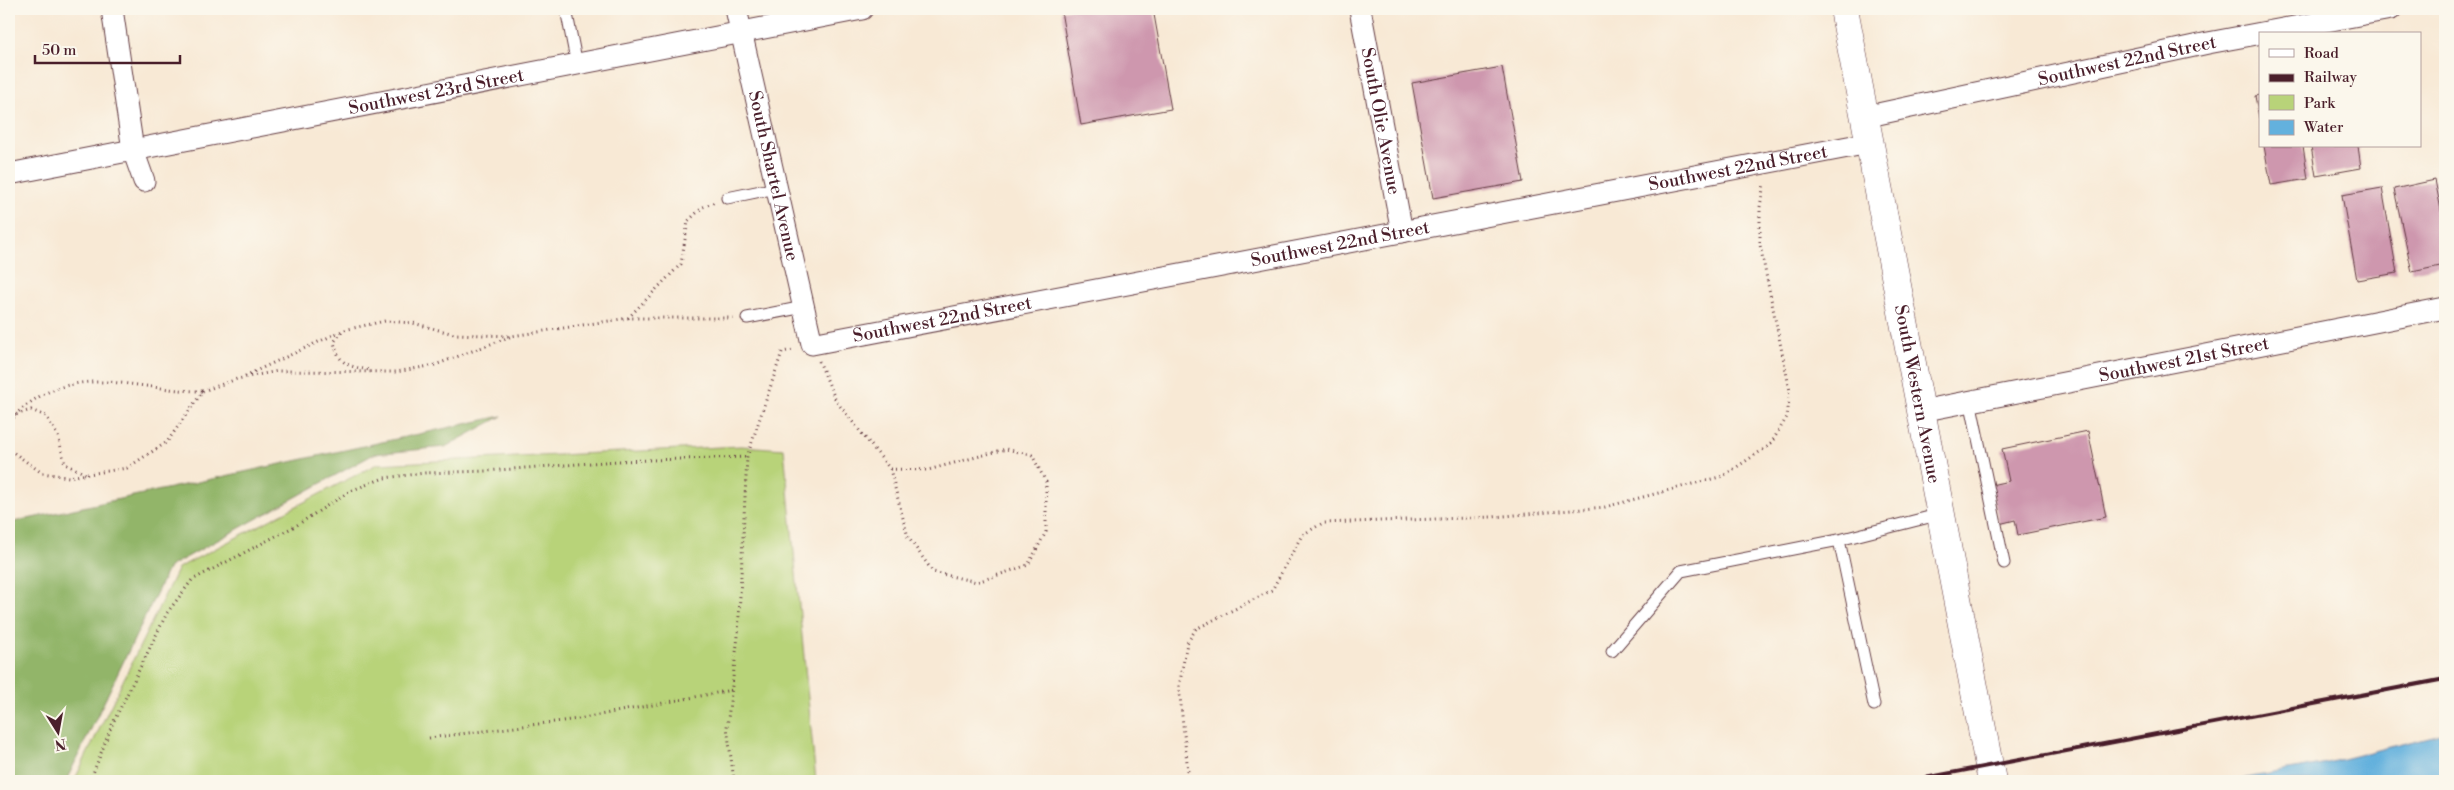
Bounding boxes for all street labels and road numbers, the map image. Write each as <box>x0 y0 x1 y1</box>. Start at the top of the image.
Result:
street label: Southwest 22nd Street <box>2036 31 2219 91</box>
street label: South Olie Avenue <box>1355 46 1406 197</box>
street label: Southwest 23rd Street <box>347 64 526 120</box>
street label: South Shartel Avenue <box>743 88 804 263</box>
street label: Southwest 22nd Street <box>1647 140 1830 197</box>
street label: Southwest 22nd Street <box>1249 216 1432 272</box>
street label: Southwest 22nd Street <box>851 291 1034 348</box>
street label: South Western Avenue <box>1889 303 1946 485</box>
street label: Southwest 21st Street <box>2097 332 2272 388</box>

